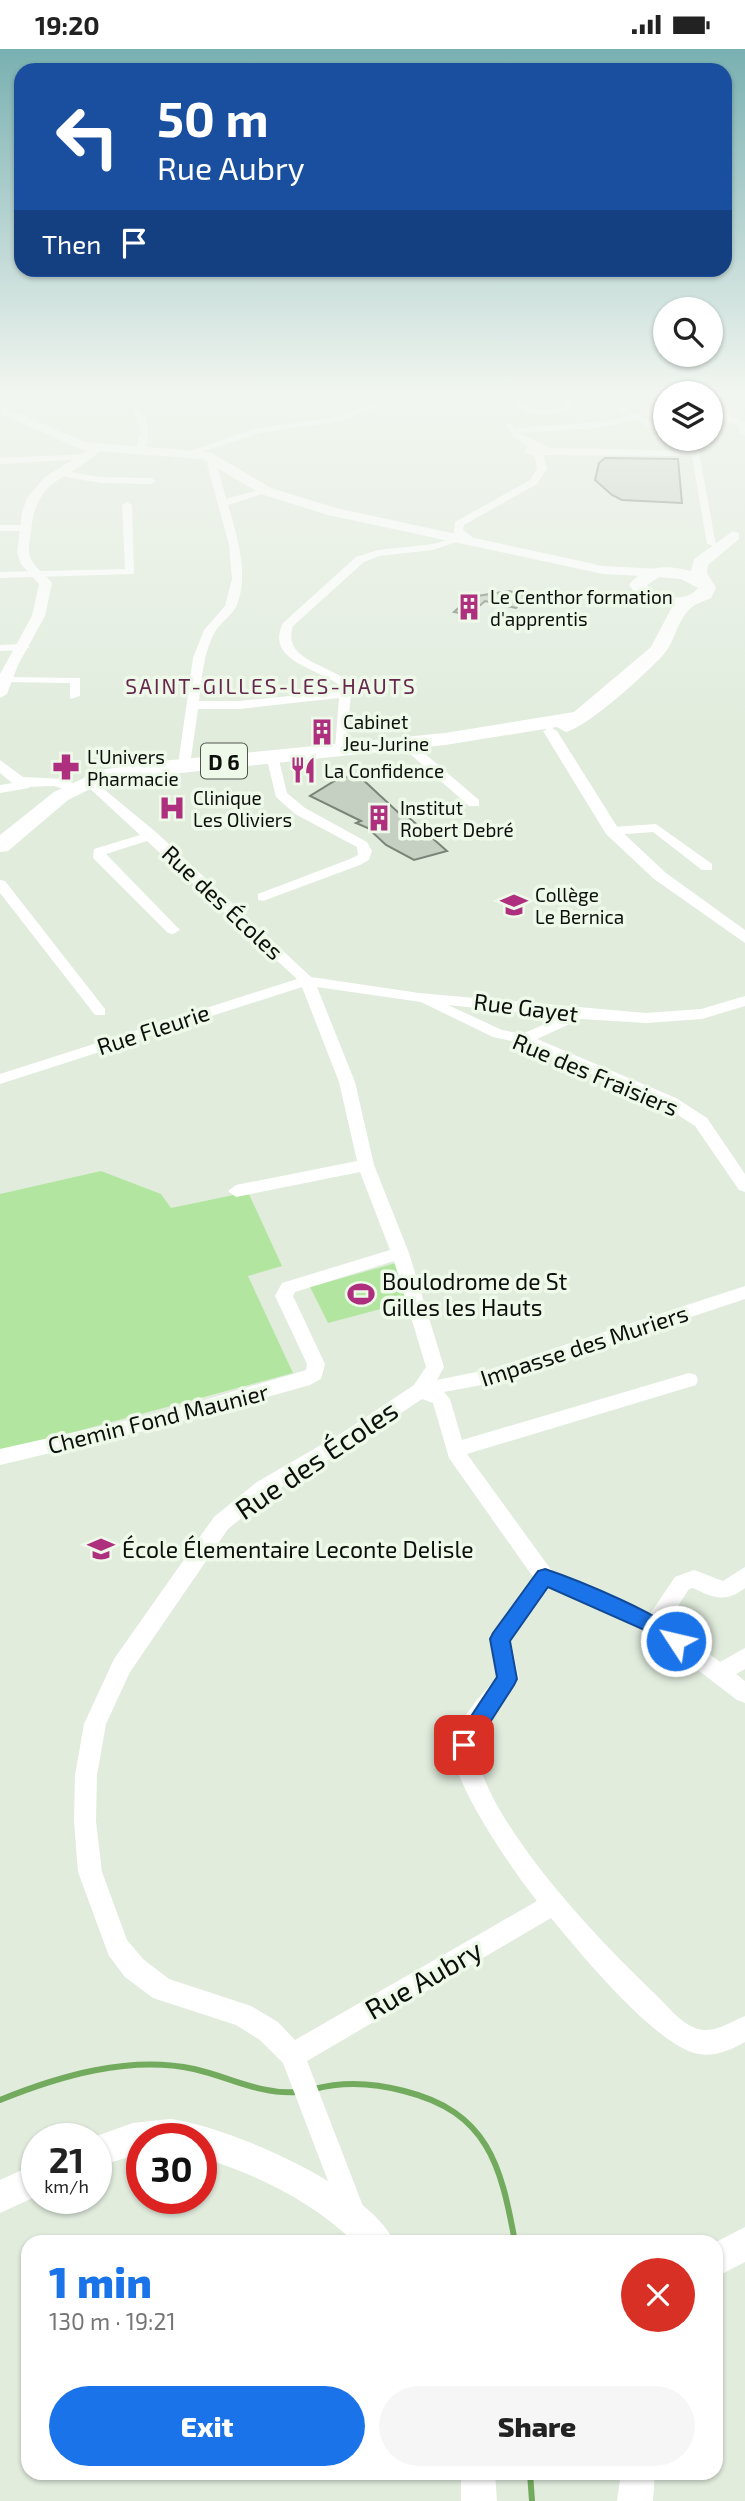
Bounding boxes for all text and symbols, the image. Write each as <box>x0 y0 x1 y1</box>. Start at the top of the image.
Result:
text: 19:20 <box>35 9 100 40</box>
text: 50 m <box>157 88 269 147</box>
icon: left <box>42 91 133 182</box>
text: Rue Aubry <box>157 148 305 186</box>
icon: arrive <box>115 224 153 262</box>
text: Then <box>42 228 101 259</box>
map controls <box>653 297 723 451</box>
button: search <box>653 297 723 367</box>
button: layers <box>653 381 723 451</box>
place label: Le Centhor formation d'apprentis <box>490 585 673 630</box>
building icon: Le Centhor formation d'apprentis <box>454 592 484 622</box>
district label: SAINT-GILLES-LES-HAUTS <box>125 673 417 698</box>
place label: Cabinet Jeu-Jurine <box>343 710 429 755</box>
building icon: Cabinet Jeu-Jurine <box>307 717 337 747</box>
road number: D 6 <box>201 743 247 779</box>
place label: L'Univers Pharmacie <box>87 745 179 790</box>
pharmacy icon: L'Univers Pharmacie <box>51 752 81 782</box>
restaurant icon: La Confidence <box>288 755 318 785</box>
place label: La Confidence <box>324 759 444 782</box>
place label: Clinique Les Oliviers <box>193 786 292 831</box>
hospital icon: Clinique Les Oliviers <box>157 793 187 823</box>
place label: Institut Robert Debré <box>400 796 514 841</box>
building icon: Institut Robert Debré <box>364 803 394 833</box>
street label: Rue des Écoles <box>157 839 289 965</box>
place label: Collège Le Bernica <box>535 883 624 928</box>
school or university icon: Collège Le Bernica <box>499 890 529 920</box>
street label: Rue Gayet <box>472 987 580 1027</box>
street label: Rue Fleurie <box>93 998 213 1060</box>
street label: Rue des Fraisiers <box>509 1026 683 1122</box>
place label: Boulodrome de St Gilles les Hauts <box>382 1267 568 1321</box>
sports icon: Boulodrome de St Gilles les Hauts <box>346 1279 376 1309</box>
street label: Impasse des Muriers <box>477 1298 691 1392</box>
street label: Chemin Fond Maunier <box>45 1377 271 1459</box>
street label: Rue des Écoles <box>228 1392 404 1526</box>
school or university icon: École Élementaire Leconte Delisle <box>86 1534 116 1564</box>
place label: École Élementaire Leconte Delisle <box>122 1535 474 1563</box>
position arrow <box>639 1604 713 1678</box>
pin <box>434 1715 494 1775</box>
icon: arrive <box>445 1726 483 1764</box>
street label: Rue Aubry <box>359 1932 488 2026</box>
speed limit sign: 30 <box>126 2123 217 2214</box>
text: 21 <box>49 2138 84 2180</box>
text: km/h <box>44 2175 89 2197</box>
text: 1 min <box>49 2256 152 2306</box>
button: close <box>621 2258 695 2332</box>
text: 130 m · 19:21 <box>49 2307 176 2335</box>
button: Exit <box>49 2386 365 2466</box>
button: Share <box>379 2386 695 2466</box>

